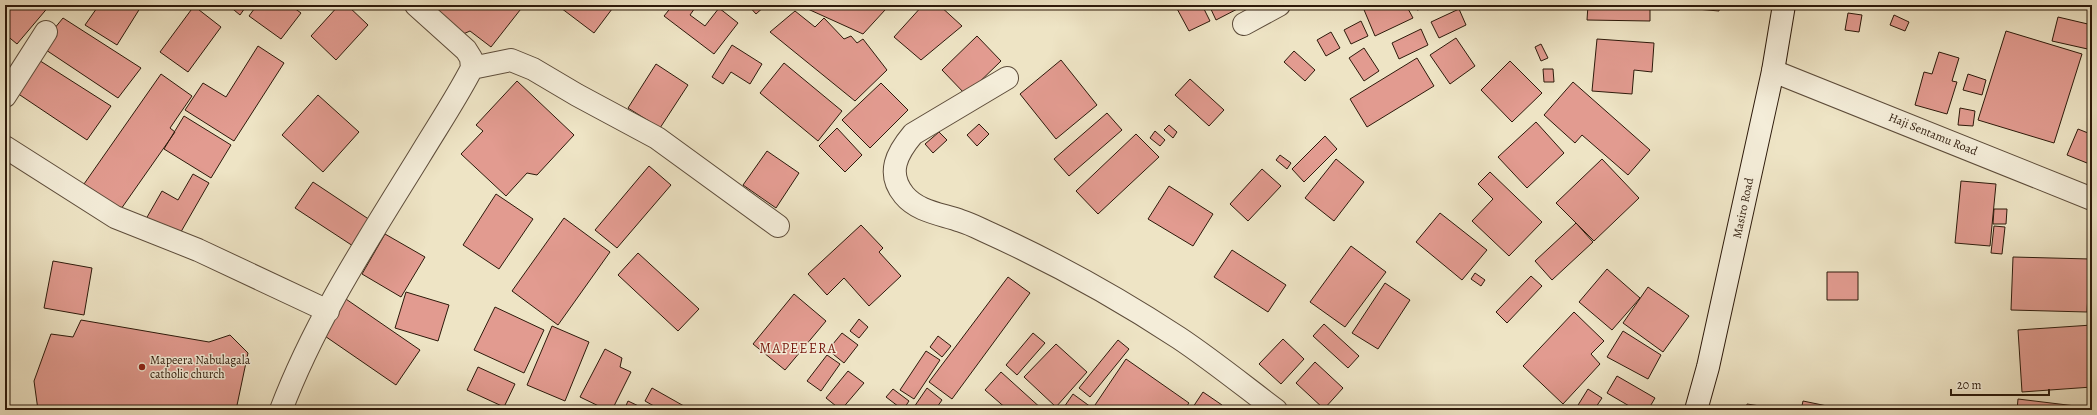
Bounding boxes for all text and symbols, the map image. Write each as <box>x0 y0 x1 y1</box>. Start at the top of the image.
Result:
street label: Haji Sentamu Road <box>1886 109 1980 159</box>
street label: Masiro Road <box>1729 176 1757 240</box>
district label: MAPEEERA <box>759 339 837 358</box>
place label: Mapeera Nabulagala catholic church <box>150 352 251 382</box>
marker: Mapeera Nabulagala catholic church <box>137 362 147 372</box>
scale bar <box>1951 371 2049 397</box>
text: 20 m <box>1957 377 1981 393</box>

